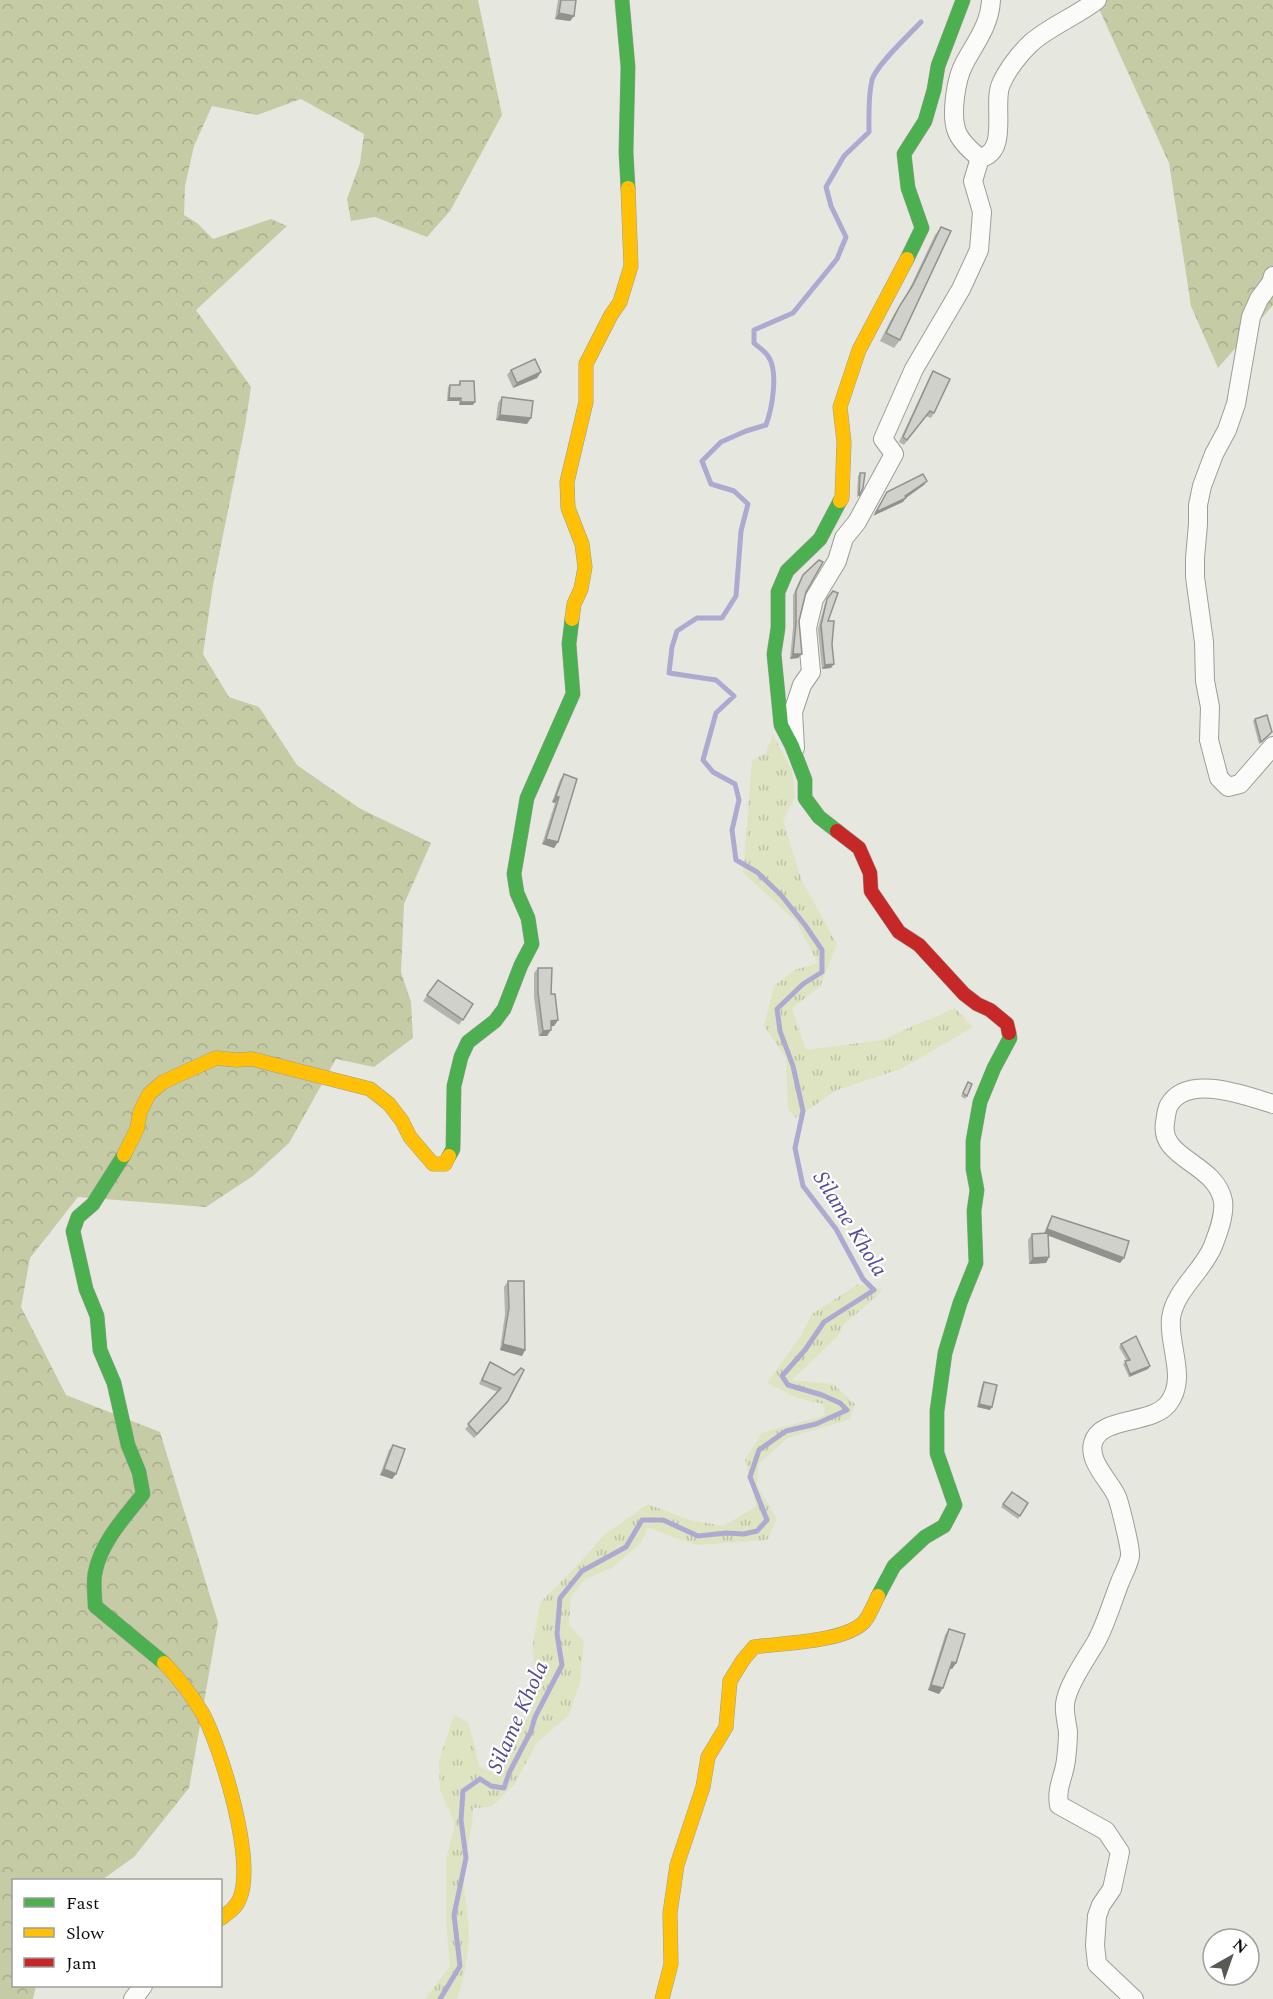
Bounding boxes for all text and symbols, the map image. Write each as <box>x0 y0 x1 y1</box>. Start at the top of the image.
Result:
water label: Silame Khola <box>804 1165 896 1283</box>
water label: Silame Khola <box>479 1656 557 1778</box>
legend <box>12 1879 222 1987</box>
text: Fast <box>66 1890 99 1917</box>
text: Slow <box>66 1920 105 1947</box>
north arrow <box>1201 1927 1261 1987</box>
text: N <box>1227 1933 1253 1960</box>
text: Jam <box>66 1950 97 1977</box>

